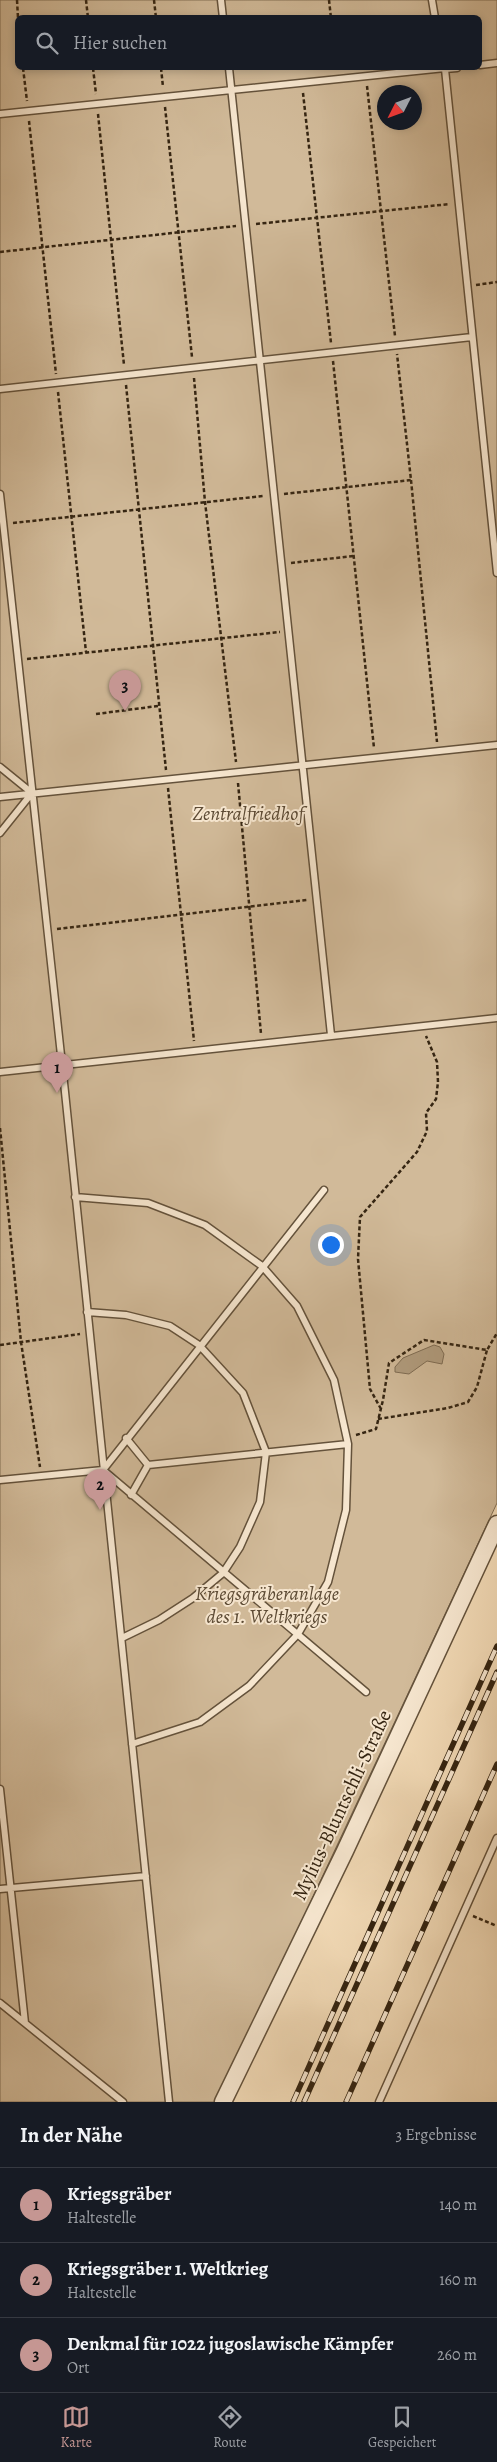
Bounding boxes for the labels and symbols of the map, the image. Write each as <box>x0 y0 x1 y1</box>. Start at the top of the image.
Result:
north arrow <box>377 85 422 130</box>
pin: 3 <box>109 670 141 711</box>
park label: Zentralfriedhof <box>192 800 307 827</box>
pin: 1 <box>41 1052 73 1093</box>
your location <box>318 1232 344 1258</box>
pin: 2 <box>84 1469 116 1510</box>
park label: Kriegsgräberanlage des 1. Weltkriegs <box>195 1580 339 1630</box>
street label: Mylius-Bluntschli-Straße <box>286 1705 398 1905</box>

